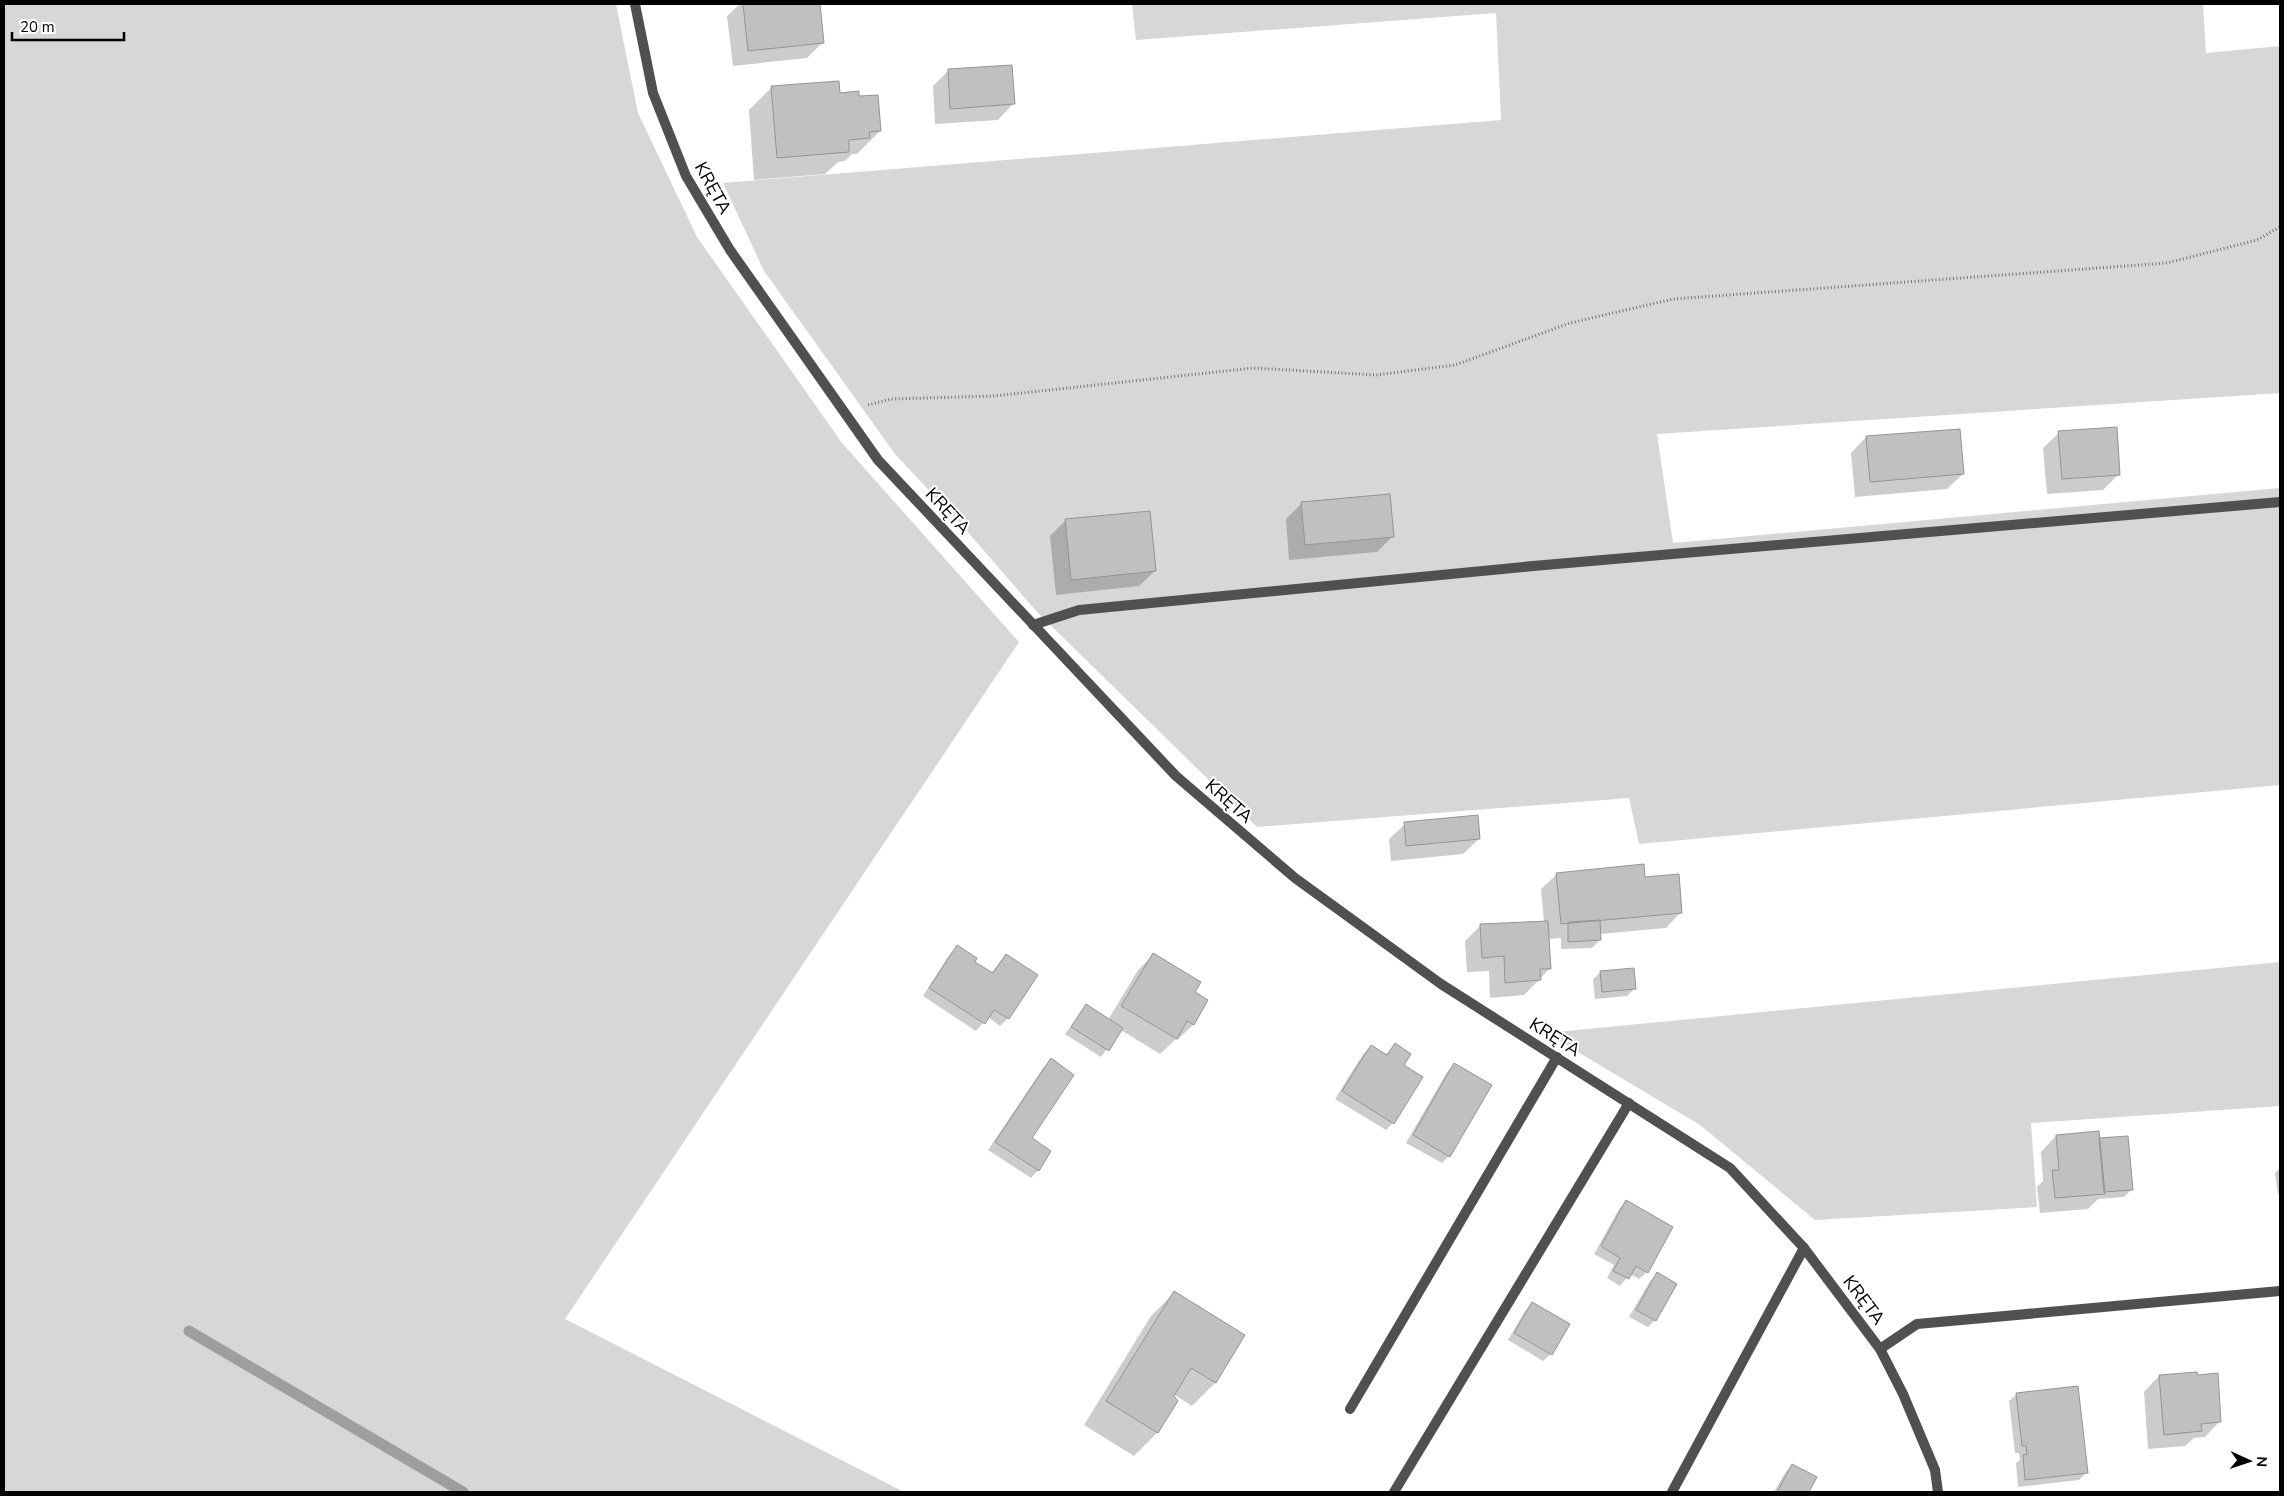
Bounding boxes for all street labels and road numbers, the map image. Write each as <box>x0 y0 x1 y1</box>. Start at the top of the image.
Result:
street label: KRĘTA <box>689 158 737 218</box>
street label: KRĘTA <box>920 482 976 540</box>
street label: KRĘTA <box>1200 774 1258 828</box>
street label: KRĘTA <box>1525 1012 1585 1062</box>
street label: KRĘTA <box>1838 1270 1890 1330</box>

